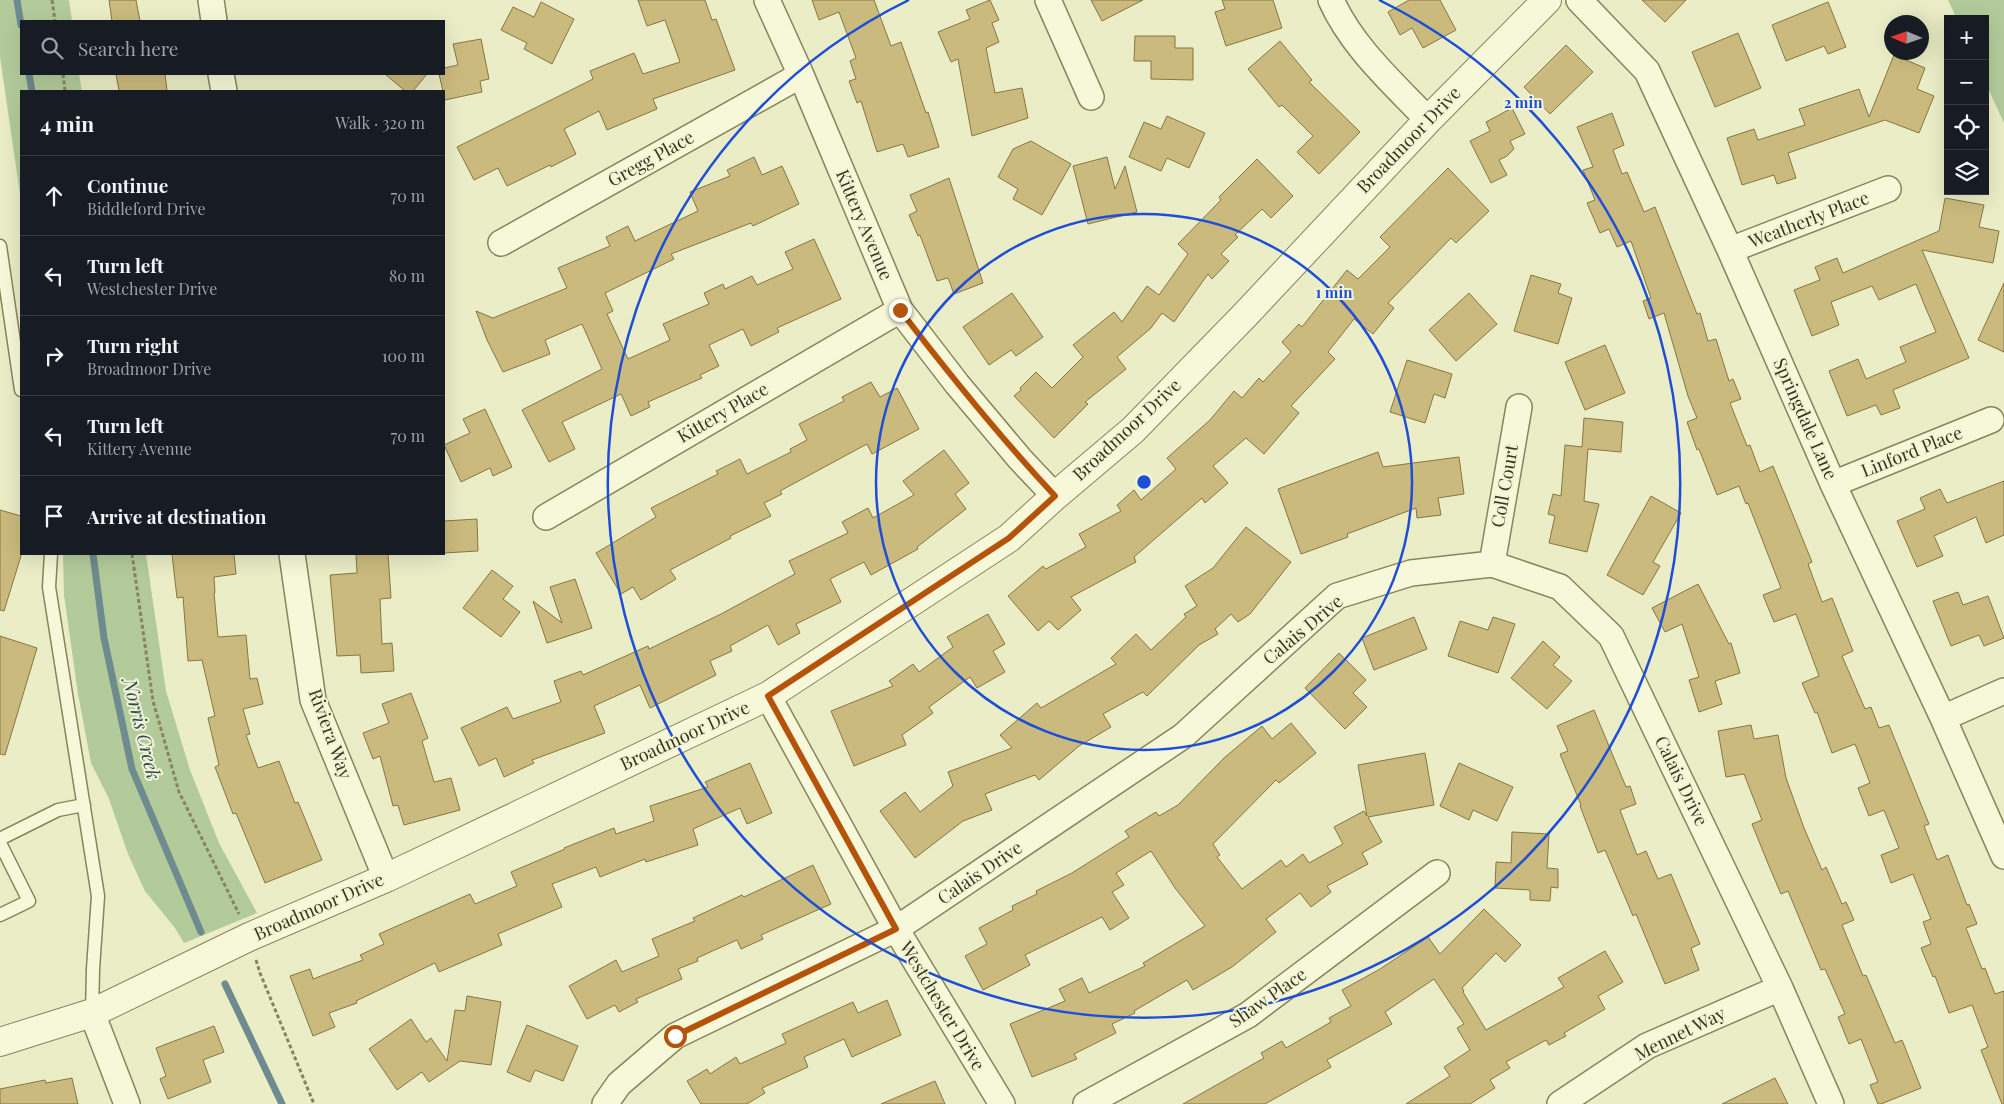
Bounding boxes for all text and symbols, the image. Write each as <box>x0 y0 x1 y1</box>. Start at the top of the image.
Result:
north arrow <box>1884 15 1929 60</box>
map controls <box>1944 15 1989 195</box>
button: + <box>1944 15 1989 60</box>
search box <box>20 20 445 75</box>
icon: search <box>38 34 66 62</box>
text: Search here <box>78 35 178 61</box>
button: − <box>1944 60 1989 105</box>
street label: Broadmoor Drive <box>1351 81 1466 198</box>
text: 2 min <box>1504 92 1543 112</box>
button: locate <box>1944 105 1989 150</box>
text: 4 min <box>40 109 94 137</box>
text: Walk · 320 m <box>335 112 425 133</box>
street label: Gregg Place <box>603 125 698 192</box>
button: layers <box>1944 150 1989 195</box>
street label: Kittery Avenue <box>831 166 899 284</box>
text: Continue <box>87 172 168 198</box>
icon: ahead <box>40 182 68 210</box>
text: 70 m <box>391 185 425 206</box>
street label: Weatherly Place <box>1744 185 1872 253</box>
text: Biddleford Drive <box>87 198 206 219</box>
text: Turn left <box>87 252 164 278</box>
icon: left <box>40 262 68 290</box>
text: 80 m <box>389 265 425 286</box>
text: Westchester Drive <box>87 278 217 299</box>
text: 1 min <box>1316 282 1353 302</box>
route end <box>889 299 912 322</box>
text: Turn right <box>87 332 179 358</box>
icon: right <box>40 342 68 370</box>
text: 100 m <box>382 345 425 366</box>
street label: Springdale Lane <box>1768 354 1843 483</box>
text: Broadmoor Drive <box>87 358 211 379</box>
street label: Broadmoor Drive <box>1067 373 1186 486</box>
street label: Kittery Place <box>672 376 773 448</box>
text: Turn left <box>87 412 164 438</box>
street label: Linford Place <box>1857 420 1966 482</box>
icon: left <box>40 422 68 450</box>
text: 70 m <box>391 425 425 446</box>
text: Kittery Avenue <box>87 438 192 459</box>
street label: Coll Court <box>1485 442 1523 529</box>
centre of rings <box>1135 473 1153 491</box>
icon: arrive <box>40 502 68 530</box>
text: Arrive at destination <box>87 503 267 529</box>
street label: Calais Drive <box>1257 589 1347 670</box>
water label: Norris Creek <box>117 674 168 782</box>
street label: Riviera Way <box>304 685 358 782</box>
street label: Broadmoor Drive <box>616 695 753 776</box>
street label: Calais Drive <box>1650 732 1714 830</box>
street label: Calais Drive <box>932 835 1026 909</box>
street label: Broadmoor Drive <box>250 867 387 946</box>
street label: Westchester Drive <box>894 936 991 1075</box>
street label: Shaw Place <box>1224 962 1311 1033</box>
street label: Mennet Way <box>1630 1001 1729 1065</box>
route start <box>664 1025 687 1048</box>

